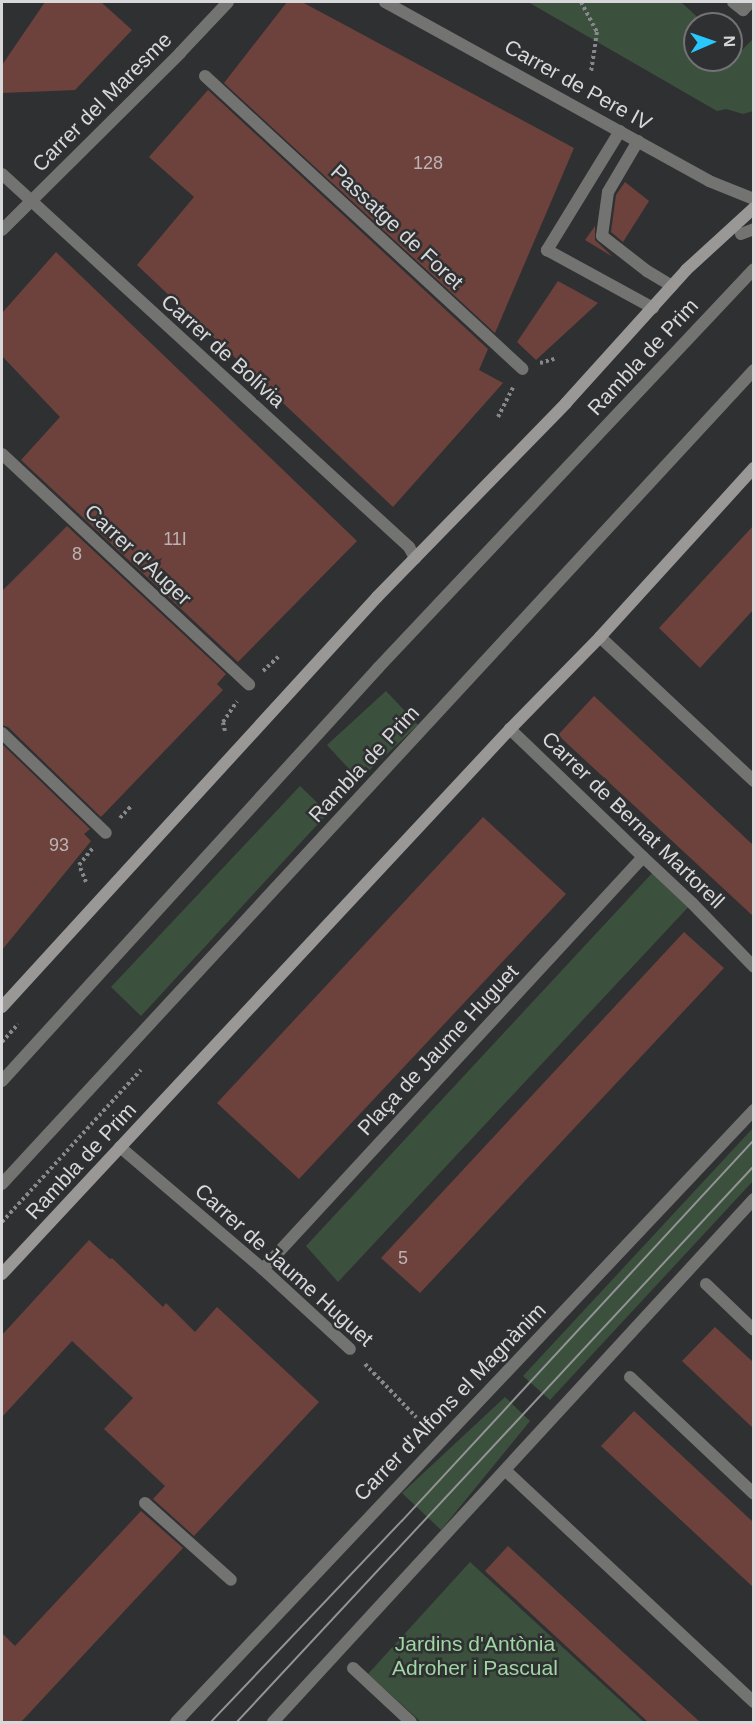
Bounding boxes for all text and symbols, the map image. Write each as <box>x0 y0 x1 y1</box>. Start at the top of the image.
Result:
north arrow <box>683 12 743 72</box>
street label: Carrer del Maresme <box>27 27 177 177</box>
street label: Carrer de Pere IV <box>500 34 656 136</box>
text: N <box>721 35 738 47</box>
house number: 128 <box>413 152 443 174</box>
street label: Passatge de Foret <box>326 159 468 295</box>
street label: Carrer de Bolívia <box>156 289 290 413</box>
street label: Rambla de Prim <box>582 293 704 421</box>
street label: Carrer d'Auger <box>79 499 197 611</box>
house number: 11I <box>163 528 187 550</box>
house number: 8 <box>72 543 82 565</box>
street label: Rambla de Prim <box>303 700 425 828</box>
street label: Carrer de Bernat Martorell <box>537 726 729 914</box>
house number: 93 <box>49 834 69 856</box>
street label: Plaça de Jaume Huguet <box>352 959 524 1141</box>
street label: Rambla de Prim <box>20 1097 142 1225</box>
street label: Carrer de Jaume Huguet <box>190 1178 378 1352</box>
house number: 5 <box>398 1247 408 1269</box>
street label: Carrer d'Alfons el Magnànim <box>349 1298 551 1506</box>
park label: Jardins d'Antònia Adroher i Pascual <box>392 1631 558 1681</box>

